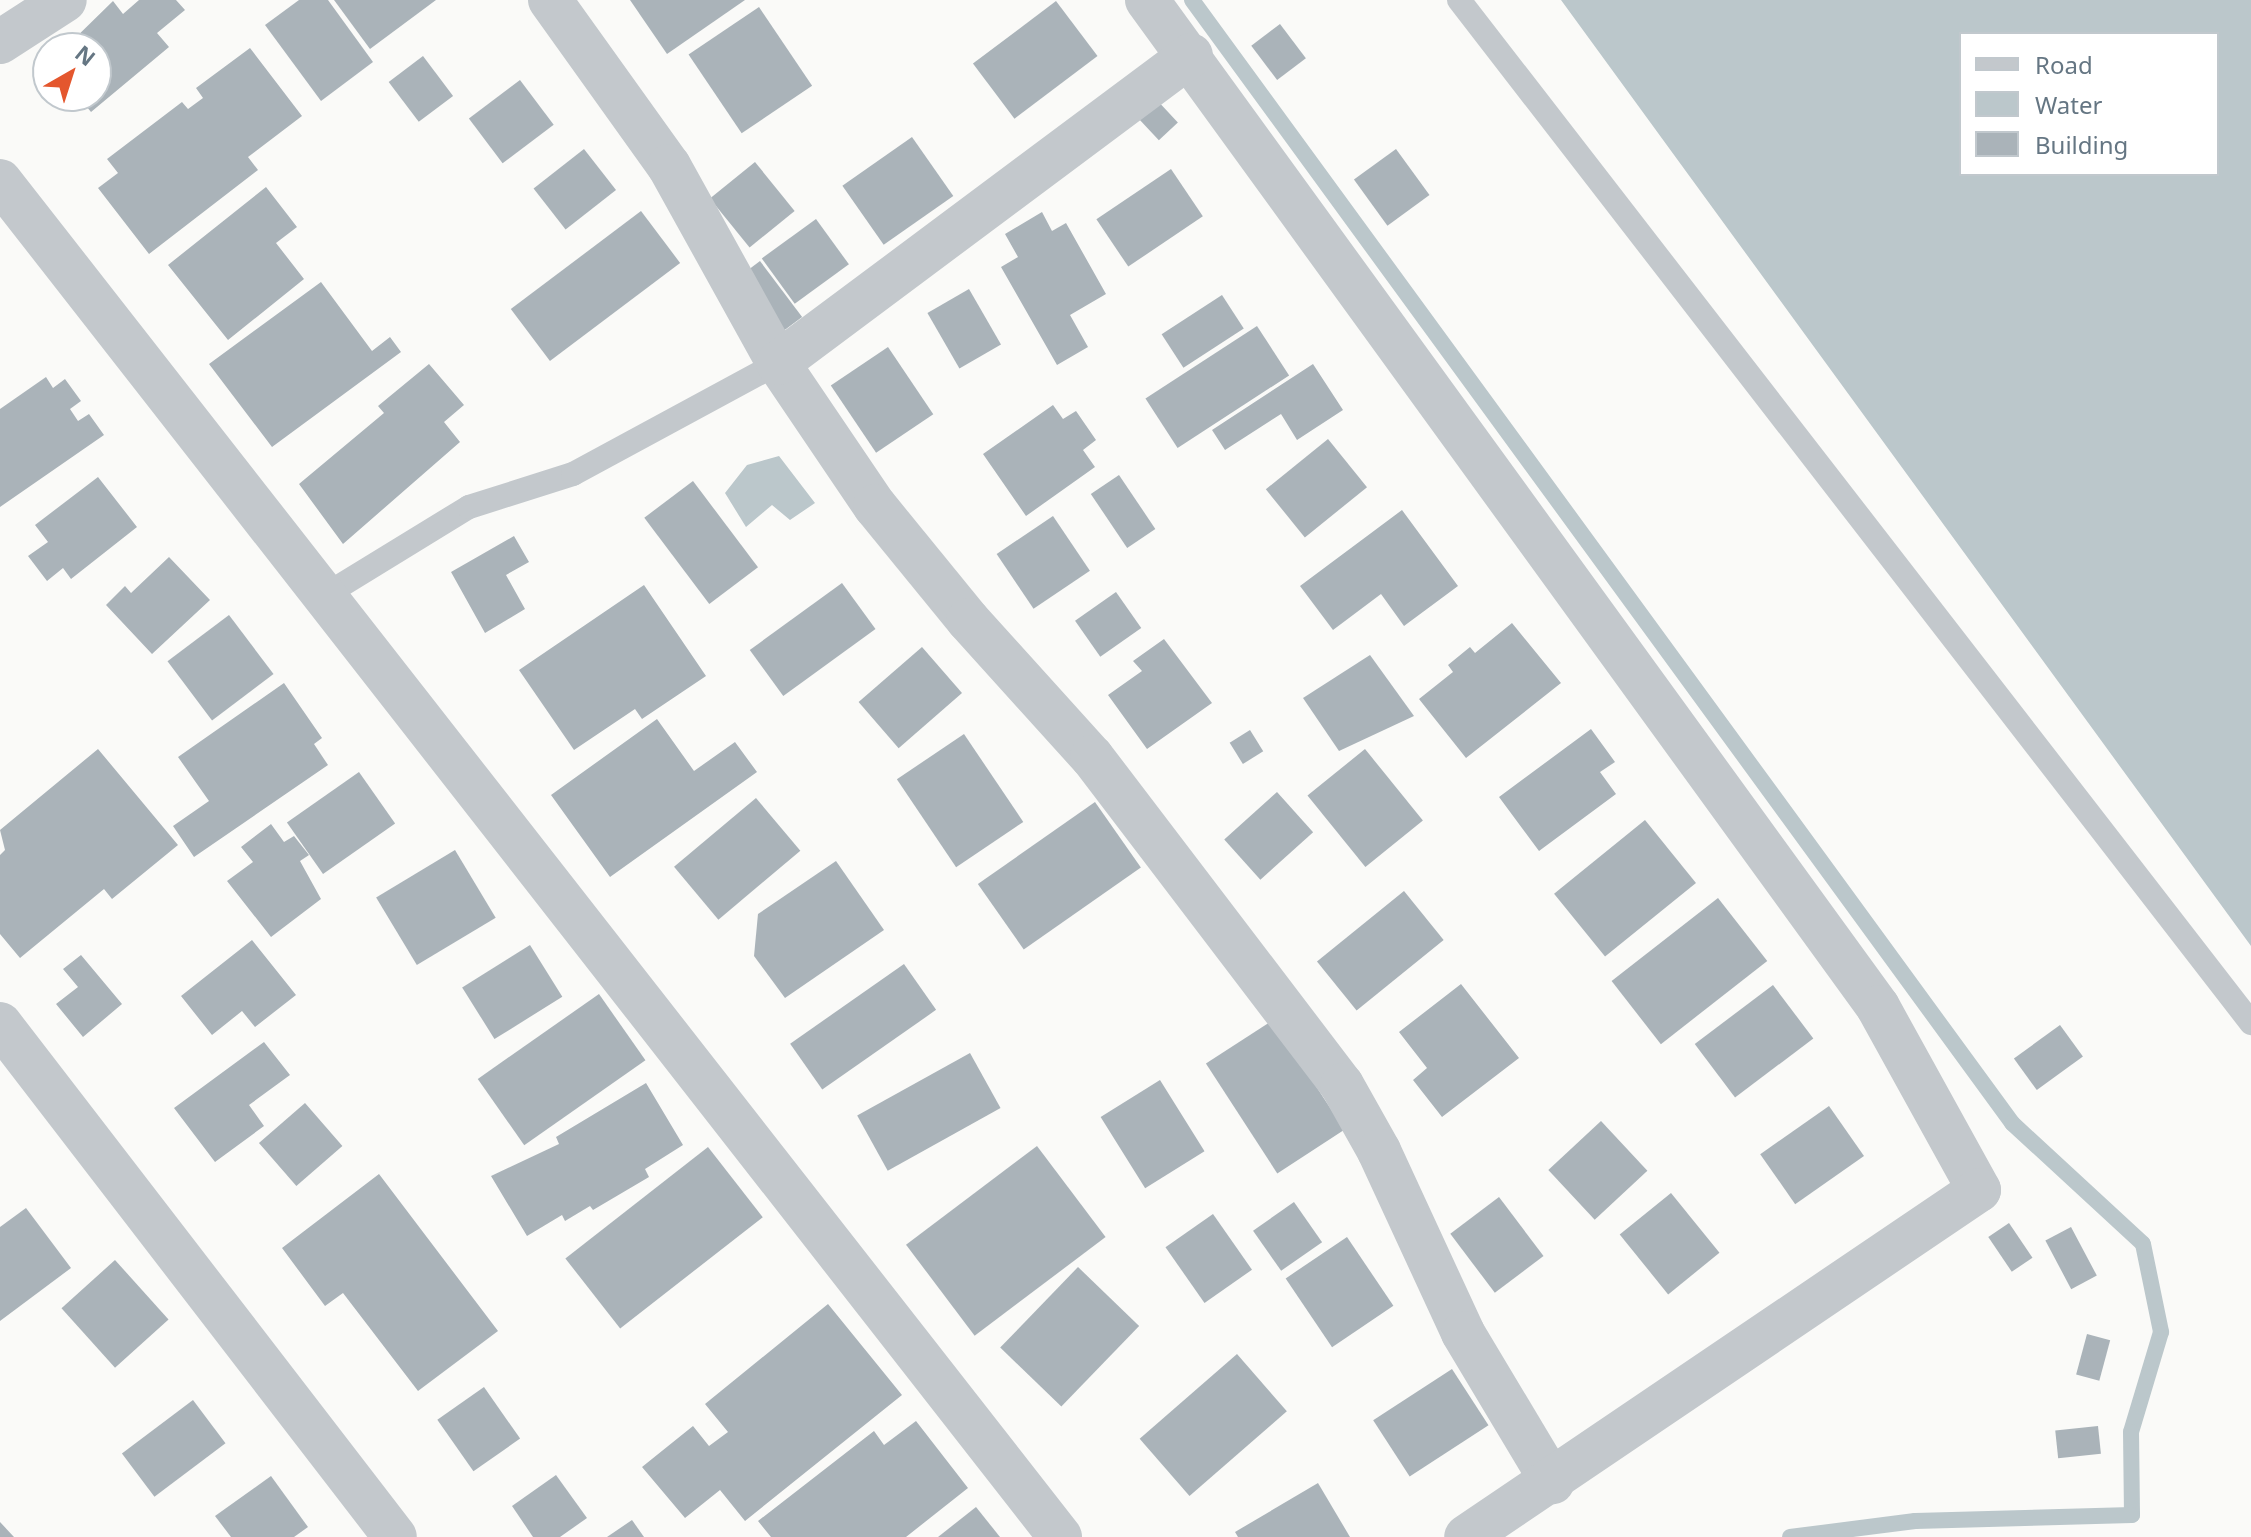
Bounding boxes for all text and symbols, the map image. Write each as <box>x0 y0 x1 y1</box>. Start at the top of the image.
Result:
north arrow <box>32 32 112 112</box>
legend <box>1959 32 2219 176</box>
text: N <box>69 38 102 72</box>
text: Road <box>2035 48 2093 81</box>
text: Water <box>2035 88 2102 121</box>
text: Building <box>2035 128 2128 161</box>

